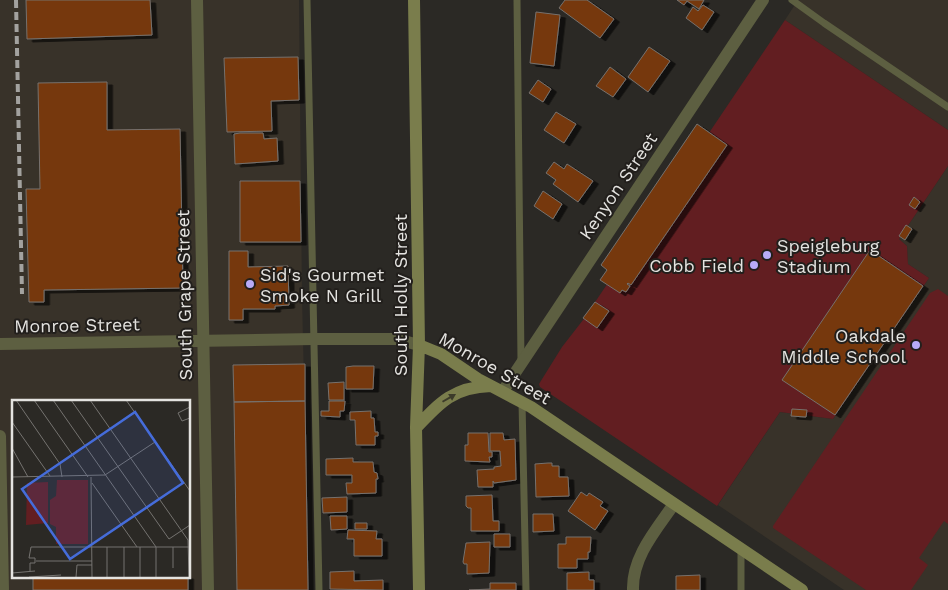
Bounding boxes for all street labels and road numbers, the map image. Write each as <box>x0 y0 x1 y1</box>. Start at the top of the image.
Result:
street label: Kenyon Street <box>575 128 662 243</box>
street label: South Grape Street <box>172 209 196 380</box>
street label: South Holly Street <box>390 214 411 376</box>
street label: Monroe Street <box>14 313 140 337</box>
street label: Monroe Street <box>435 327 555 409</box>

